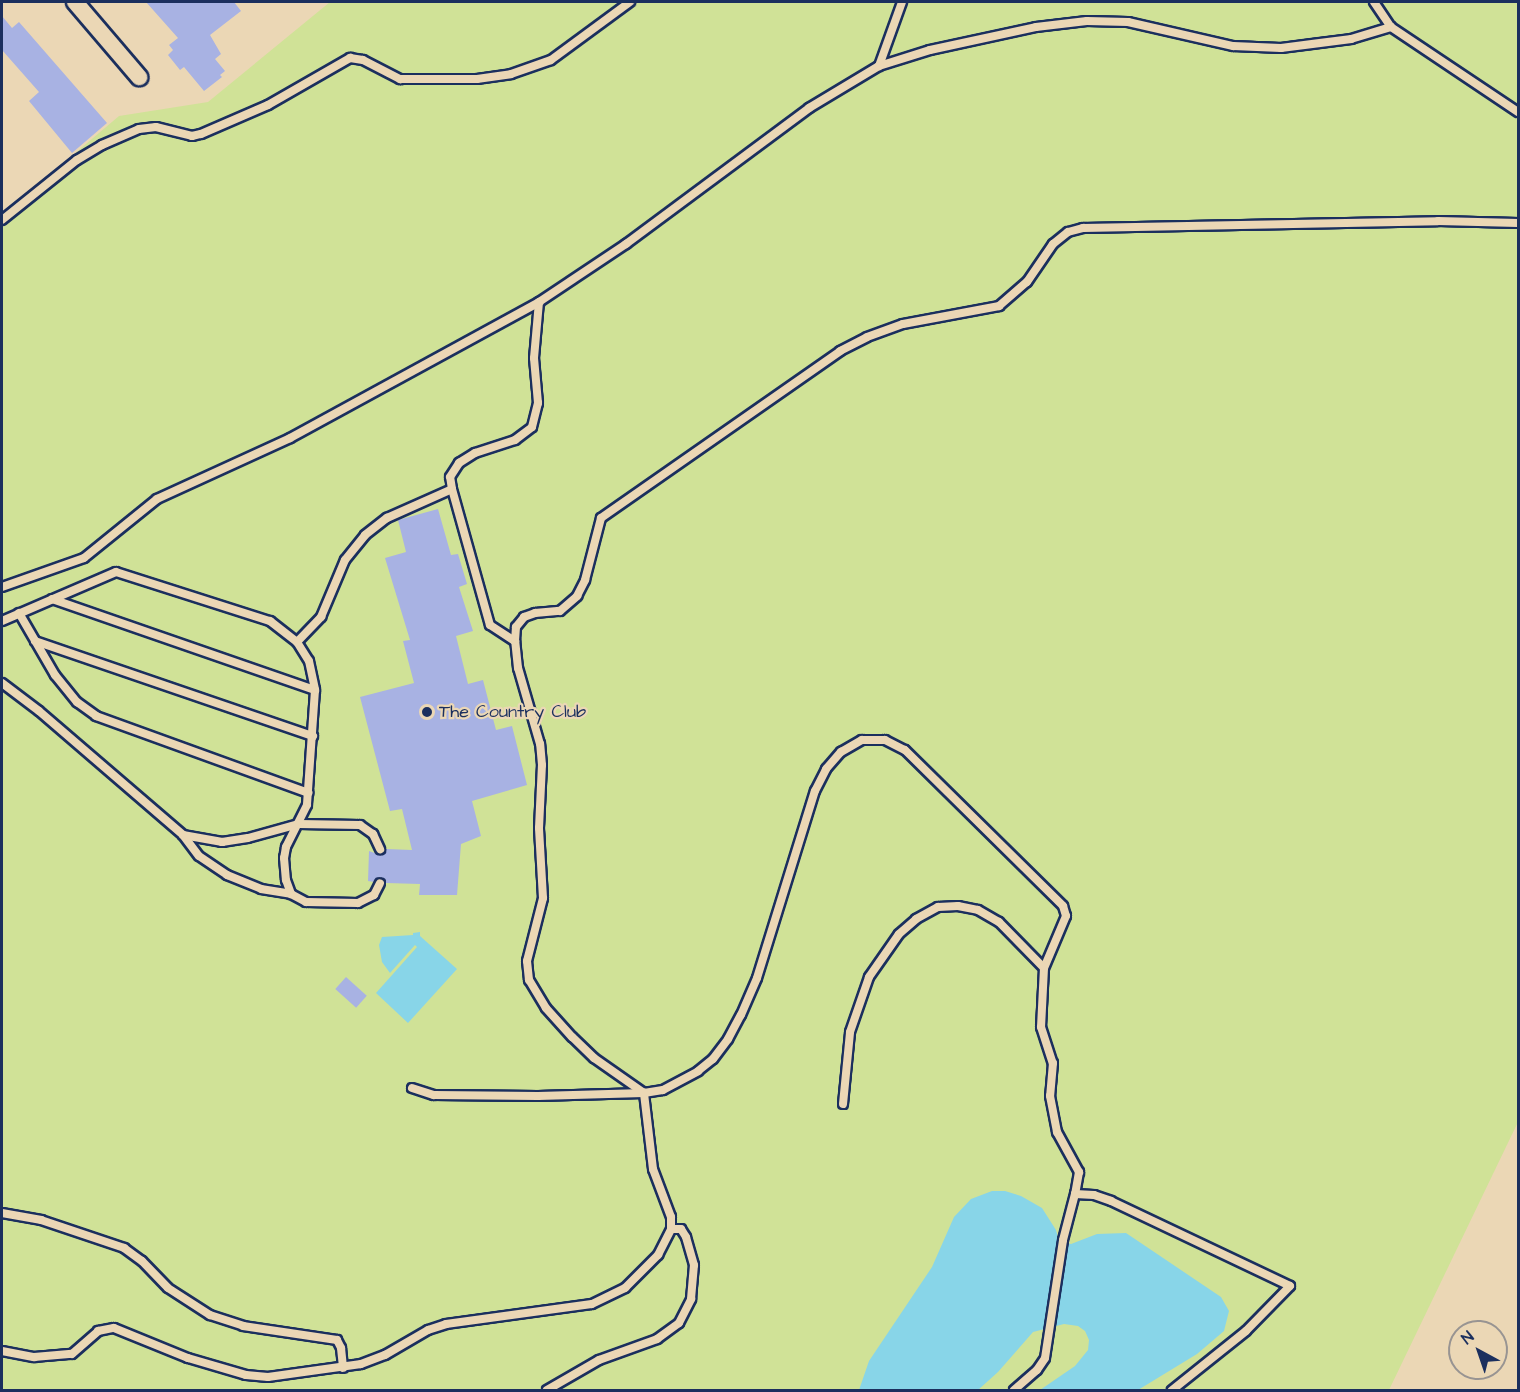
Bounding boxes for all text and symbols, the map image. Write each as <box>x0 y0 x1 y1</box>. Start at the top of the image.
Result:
place label: The Country Club <box>439 701 586 723</box>
marker: The Country Club <box>420 705 434 719</box>
north arrow <box>1448 1320 1508 1380</box>
text: N <box>1457 1326 1479 1349</box>

